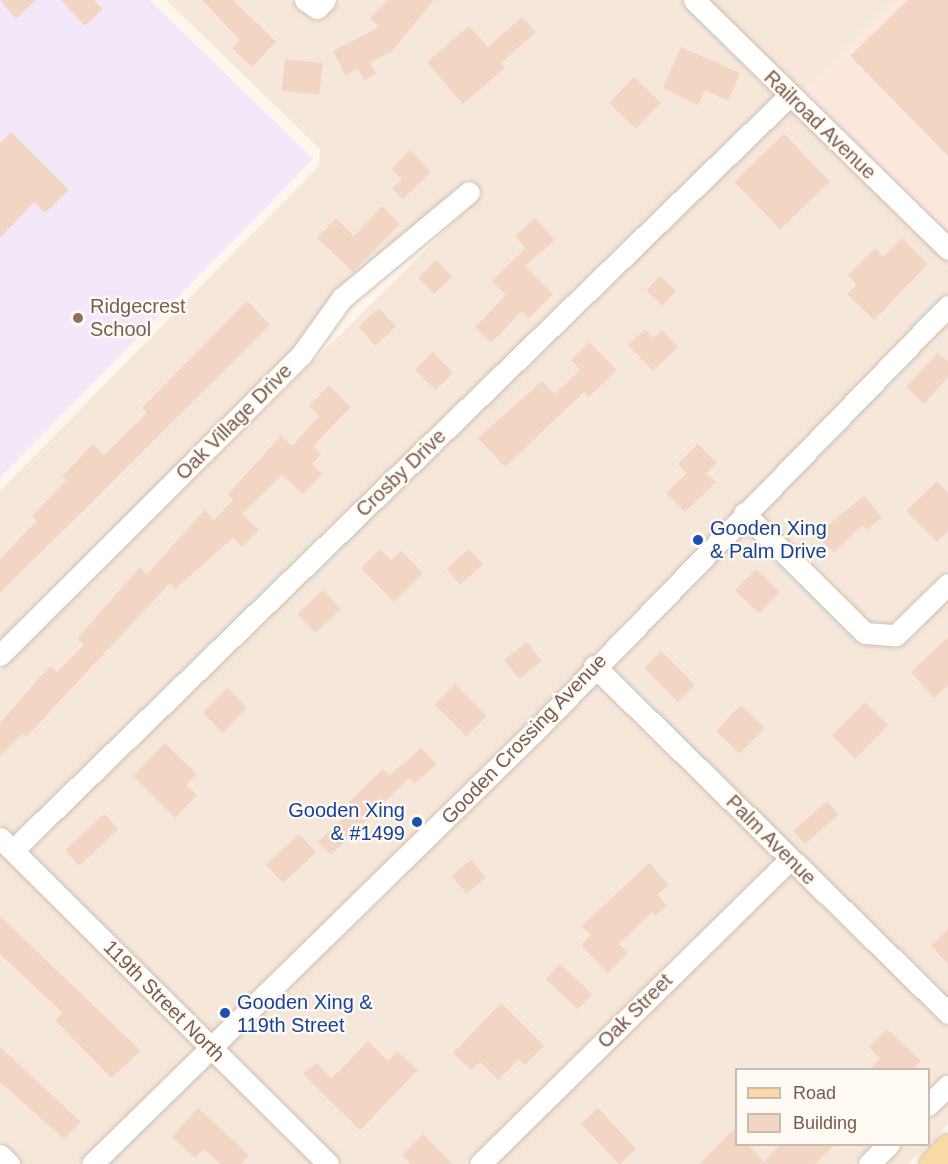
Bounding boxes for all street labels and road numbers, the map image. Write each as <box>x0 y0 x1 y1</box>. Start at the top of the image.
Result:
street label: Railroad Avenue <box>759 65 881 185</box>
street label: Oak Village Drive <box>171 359 297 485</box>
street label: Crosby Drive <box>351 424 451 522</box>
street label: Gooden Crossing Avenue <box>436 648 612 830</box>
street label: Palm Avenue <box>721 790 821 890</box>
street label: 119th Street North <box>98 935 230 1067</box>
street label: Oak Street <box>593 969 677 1053</box>

